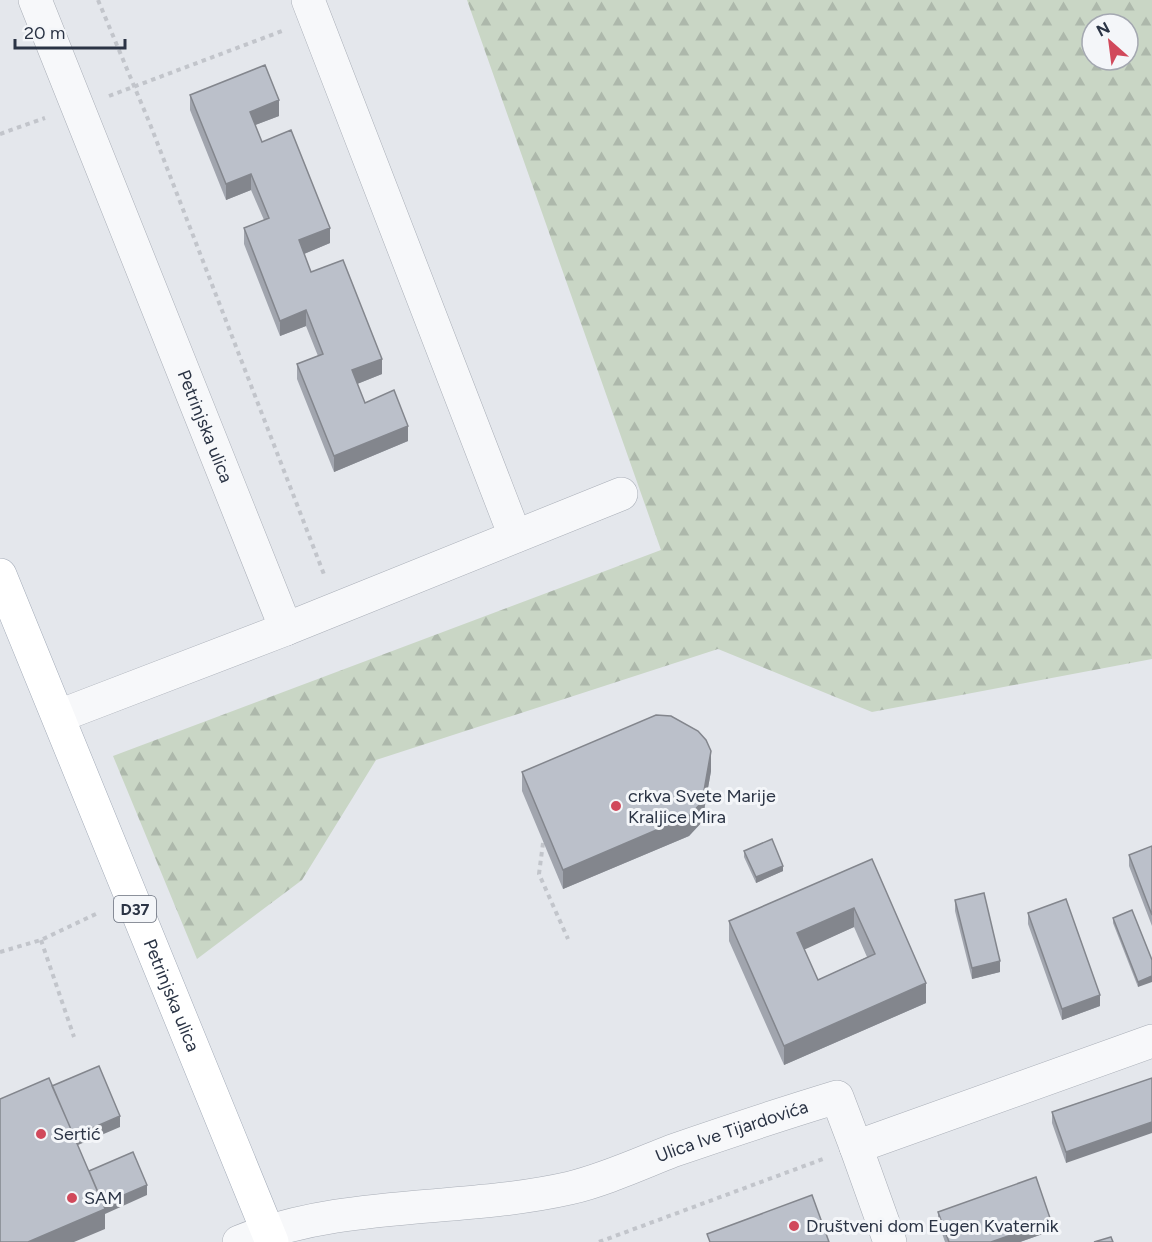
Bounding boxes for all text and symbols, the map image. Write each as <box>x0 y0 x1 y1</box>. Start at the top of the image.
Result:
scale bar <box>15 12 124 50</box>
north arrow <box>1080 12 1140 72</box>
text: N <box>1093 18 1113 40</box>
text: 20 m <box>24 22 65 44</box>
street label: Petrinjska ulica <box>173 367 238 486</box>
place label: crkva Svete Marije Kraljice Mira <box>628 785 776 828</box>
marker: crkva Svete Marije Kraljice Mira <box>609 799 623 813</box>
road number: D37 <box>114 896 156 922</box>
street label: Petrinjska ulica <box>139 936 204 1055</box>
street label: Ulica Ive Tijardovića <box>652 1096 811 1167</box>
place label: Sertić <box>53 1123 101 1145</box>
marker: Sertić <box>34 1127 48 1141</box>
place label: SAM <box>84 1187 122 1209</box>
marker: SAM <box>65 1191 79 1205</box>
place label: Društveni dom Eugen Kvaternik <box>806 1215 1059 1237</box>
marker: Društveni dom Eugen Kvaternik <box>787 1219 801 1233</box>

